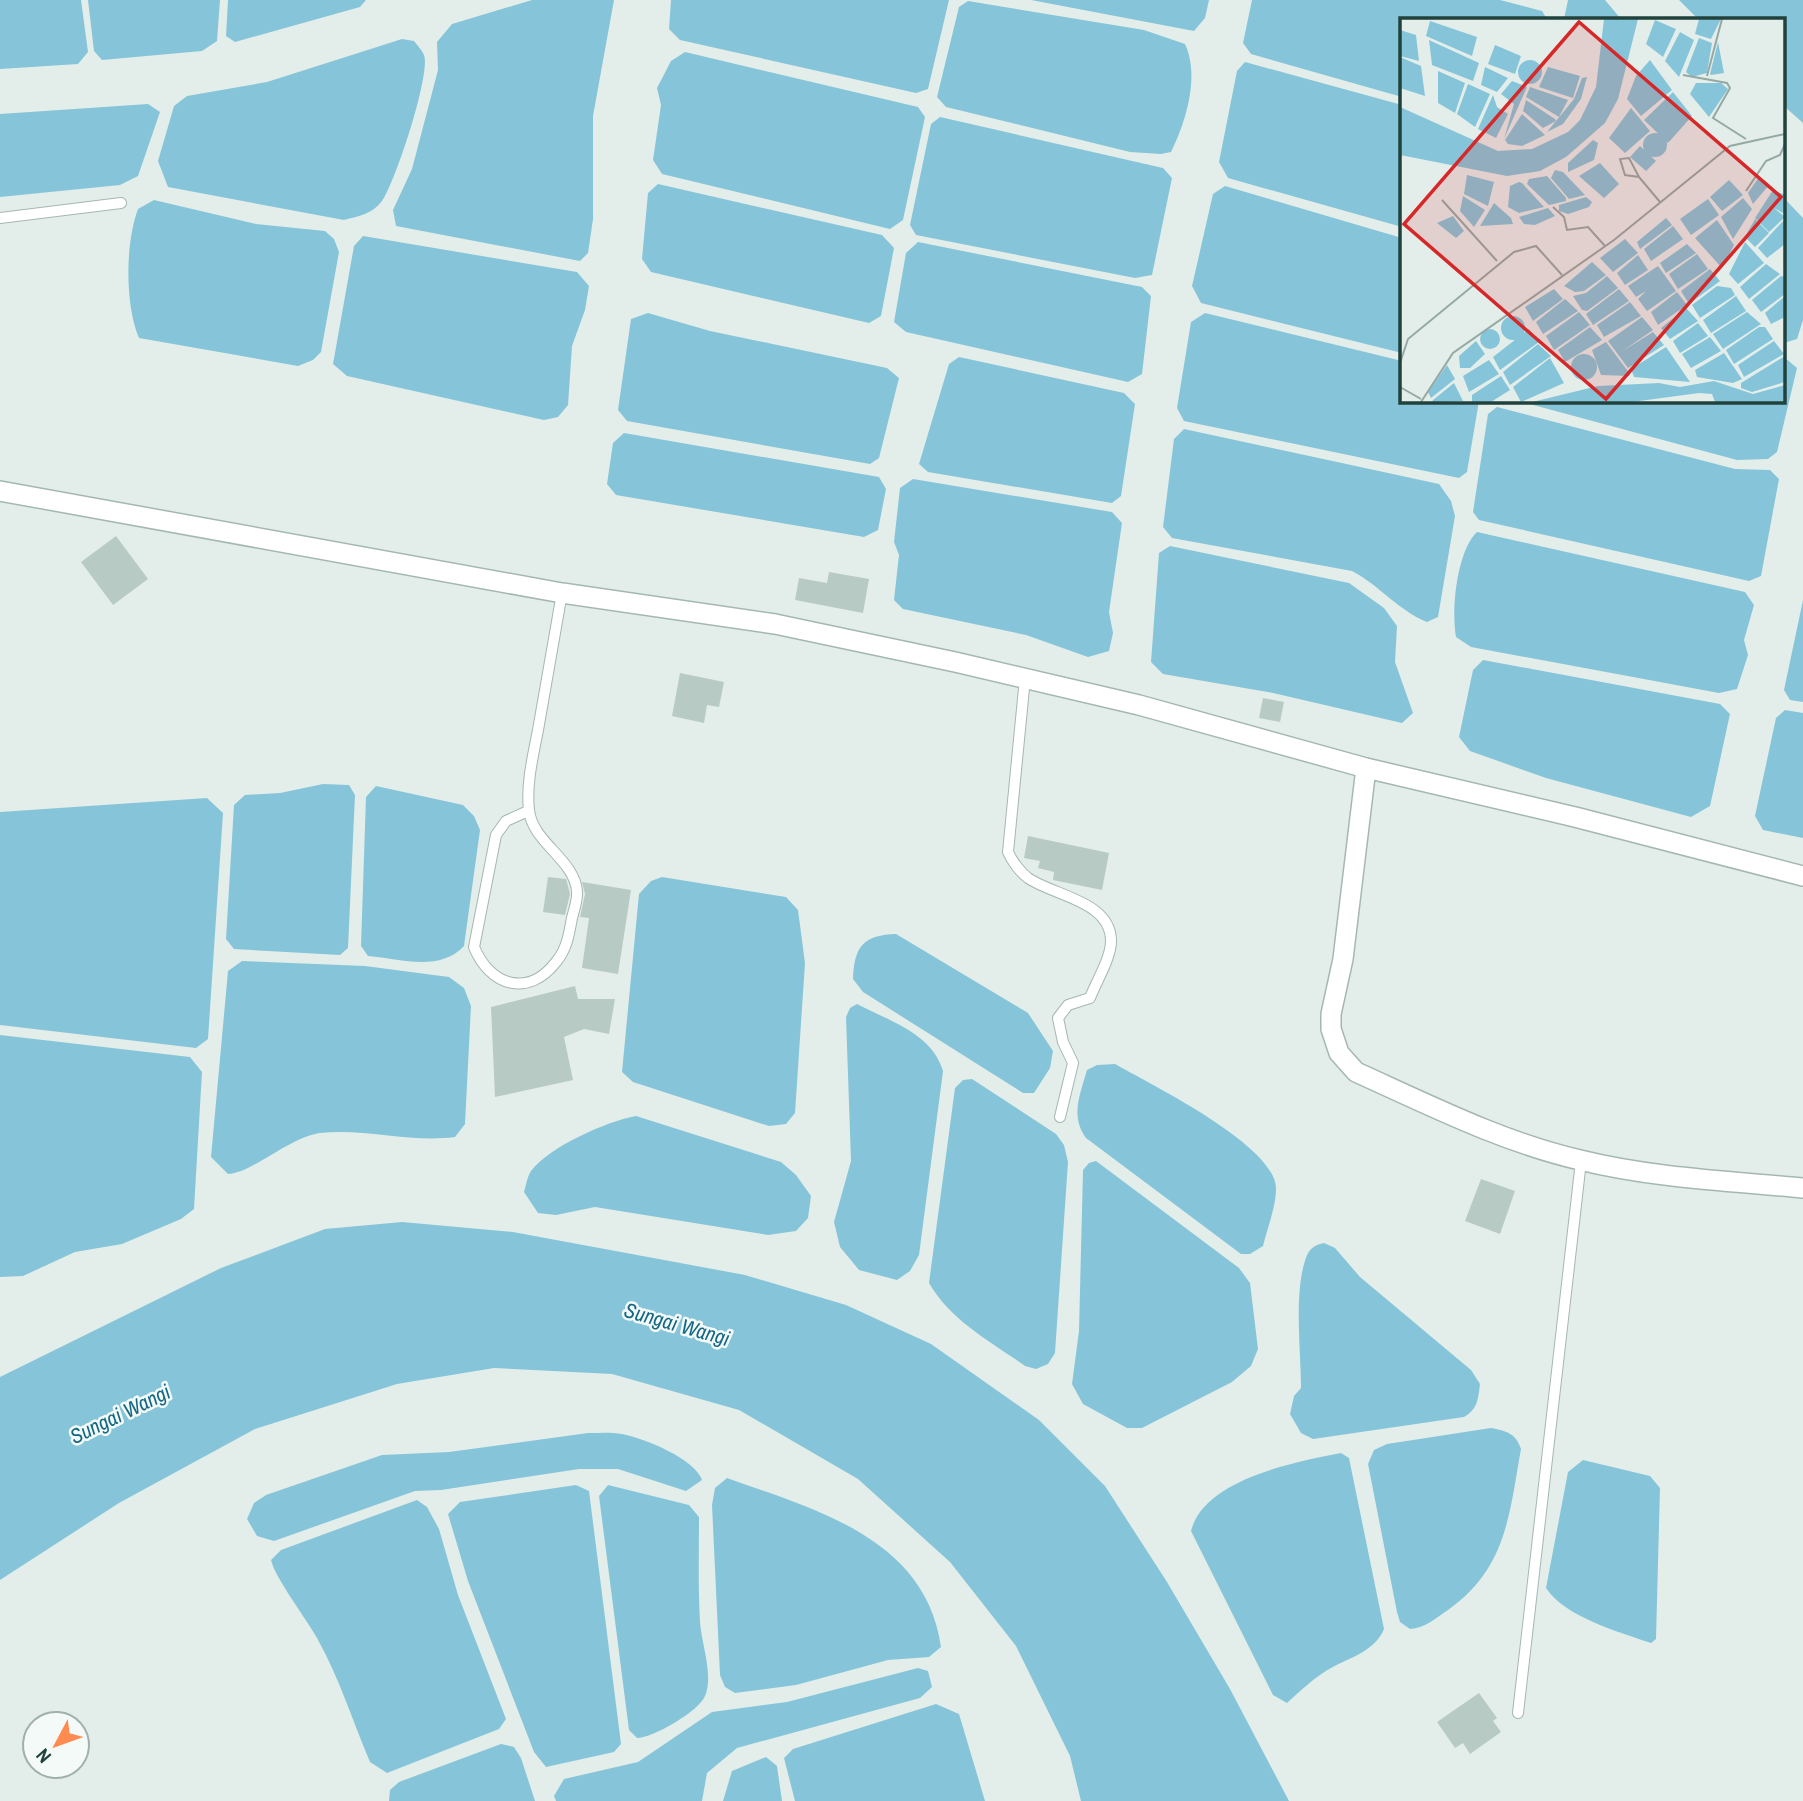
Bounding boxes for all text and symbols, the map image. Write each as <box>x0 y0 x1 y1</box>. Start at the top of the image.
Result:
inset map <box>1400 18 1786 402</box>
water label: Sungai Wangi <box>621 1295 733 1353</box>
water label: Sungai Wangi <box>65 1377 175 1451</box>
north arrow <box>21 1710 91 1780</box>
text: N <box>30 1743 57 1769</box>

